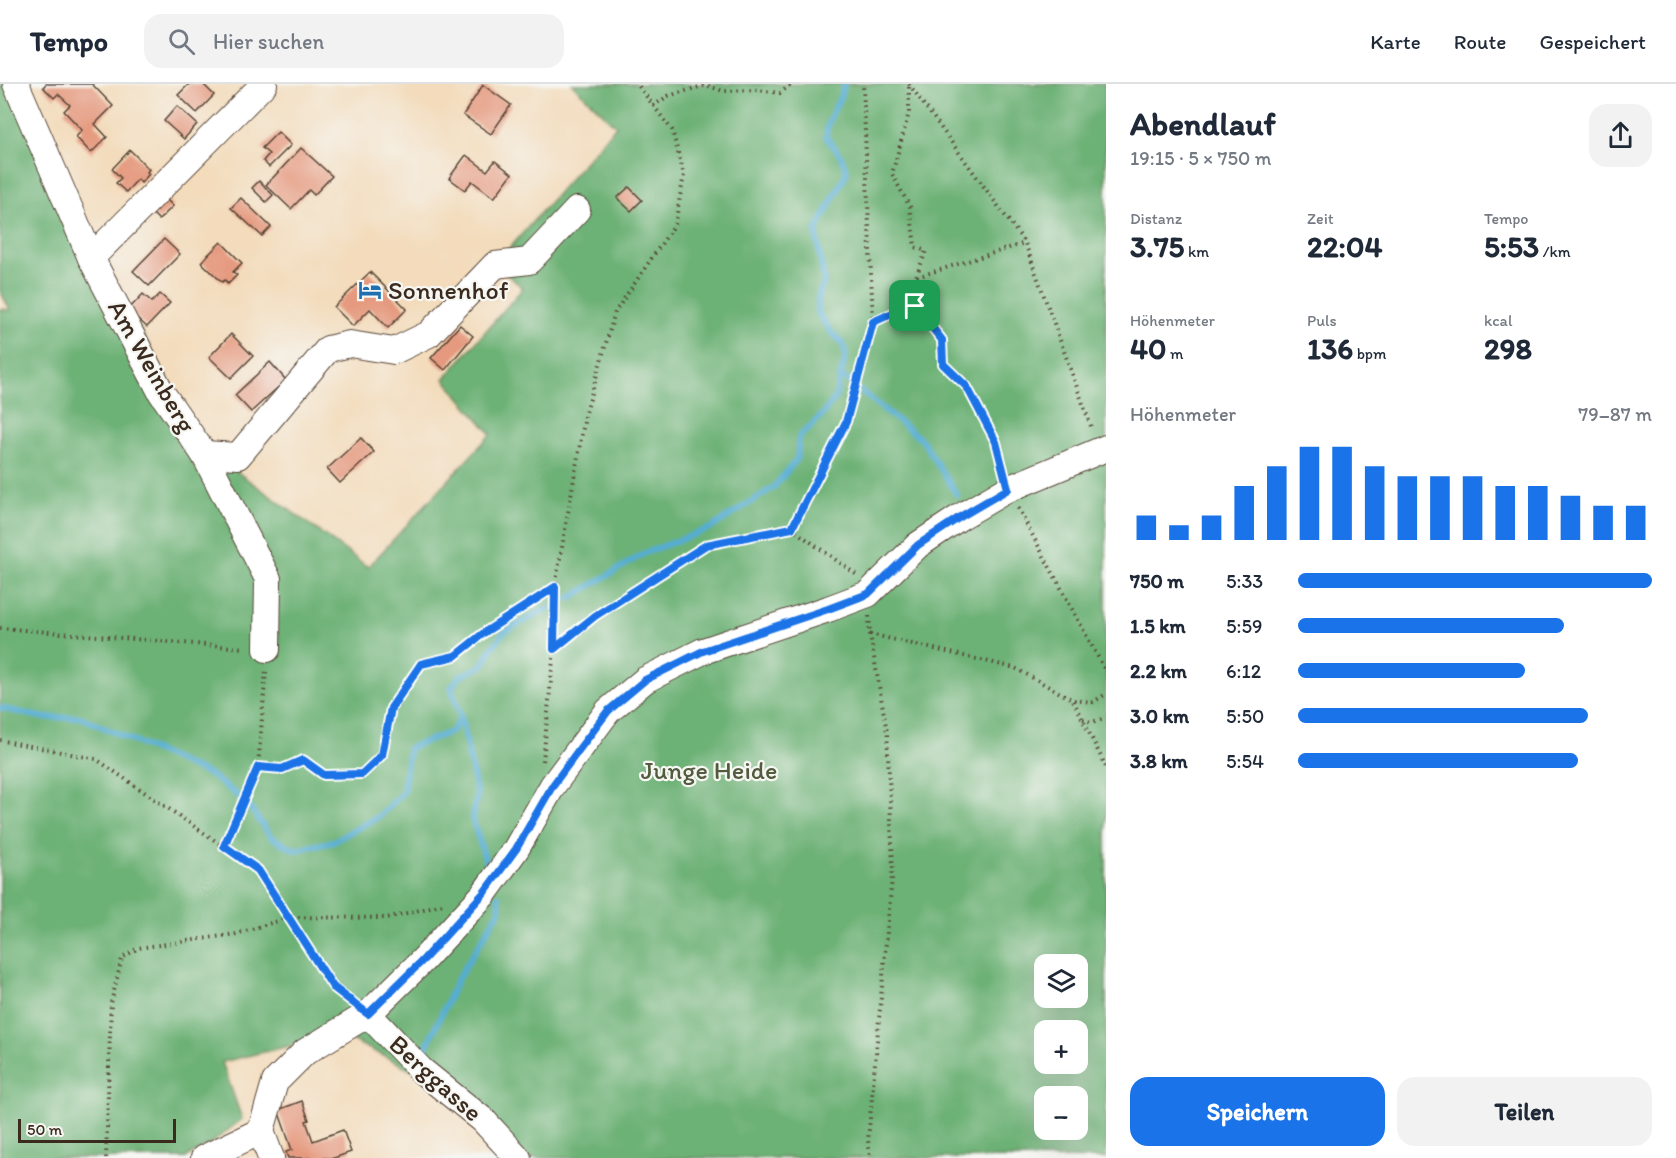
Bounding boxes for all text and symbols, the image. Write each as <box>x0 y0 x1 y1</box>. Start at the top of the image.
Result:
search box <box>144 14 564 68</box>
text: Tempo <box>30 24 108 58</box>
icon: search <box>165 25 198 58</box>
text: Hier suchen <box>213 28 324 55</box>
text: Karte <box>1370 29 1421 54</box>
text: Route <box>1454 29 1507 54</box>
text: Gespeichert <box>1540 29 1646 54</box>
text: Abendlauf <box>1130 104 1276 143</box>
button: share <box>1589 104 1652 167</box>
text: 19:15 · 5 × 750 m <box>1130 146 1272 170</box>
text: Distanz <box>1130 209 1182 228</box>
text: Zeit <box>1307 209 1334 228</box>
text: Tempo <box>1484 209 1529 228</box>
text: 3.75 <box>1130 228 1184 265</box>
text: 22:04 <box>1307 228 1382 265</box>
text: 5:53 <box>1484 228 1539 265</box>
text: km <box>1184 242 1209 261</box>
text: /km <box>1539 242 1571 261</box>
place label: Sonnenhof <box>388 274 509 306</box>
hotel icon: Sonnenhof <box>357 277 383 303</box>
pin <box>889 280 940 331</box>
icon: arrive <box>898 289 931 322</box>
street label: Am Weinberg <box>101 294 203 439</box>
text: Höhenmeter <box>1130 311 1215 330</box>
text: Puls <box>1307 311 1337 330</box>
text: kcal <box>1484 311 1512 330</box>
text: 40 <box>1130 330 1167 367</box>
text: 136 <box>1307 330 1353 367</box>
text: 298 <box>1484 330 1532 367</box>
text: m <box>1167 344 1184 363</box>
text: bpm <box>1353 344 1386 363</box>
text: Höhenmeter <box>1130 402 1236 426</box>
text: 79–87 m <box>1578 402 1652 426</box>
text: 750 m <box>1130 569 1184 593</box>
text: 5:33 <box>1226 569 1263 593</box>
text: 1.5 km <box>1130 614 1186 638</box>
text: 5:59 <box>1226 614 1262 638</box>
text: 2.2 km <box>1130 659 1187 683</box>
text: 6:12 <box>1226 659 1261 683</box>
text: 3.0 km <box>1130 704 1189 728</box>
text: 5:50 <box>1226 704 1264 728</box>
text: 3.8 km <box>1130 749 1188 773</box>
text: 5:54 <box>1226 749 1264 773</box>
park label: Junge Heide <box>641 754 777 786</box>
map controls <box>1034 954 1088 1140</box>
button: layers <box>1034 954 1088 1008</box>
button: + <box>1034 1020 1088 1074</box>
street label: Berggasse <box>383 1028 489 1128</box>
button: Speichern <box>1130 1077 1385 1146</box>
button: Teilen <box>1397 1077 1652 1146</box>
button: − <box>1034 1086 1088 1140</box>
scale bar <box>18 1116 176 1144</box>
text: 50 m <box>27 1120 62 1139</box>

